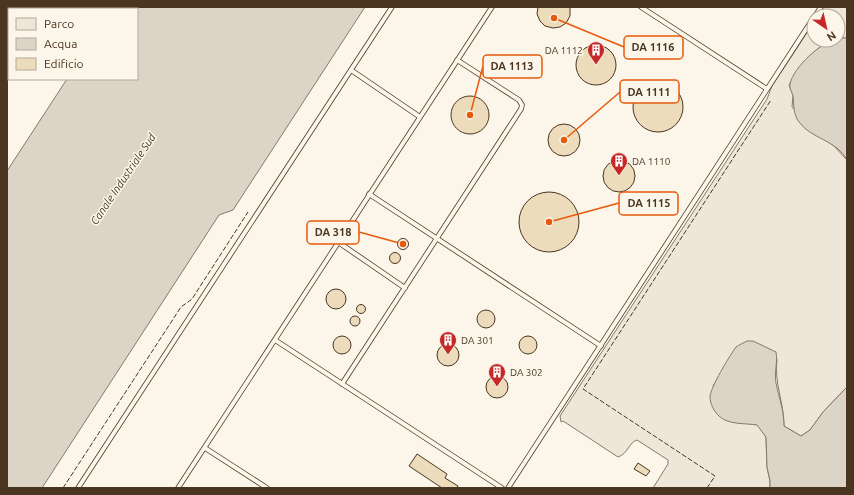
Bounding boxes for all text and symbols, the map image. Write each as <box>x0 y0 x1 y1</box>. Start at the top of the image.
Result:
legend <box>8 8 138 80</box>
north arrow <box>806 8 846 48</box>
text: Parco <box>44 17 74 30</box>
text: N <box>825 29 838 44</box>
callout: DA 1116 <box>624 36 683 59</box>
text: Acqua <box>44 37 77 50</box>
building icon: DA 1112 <box>586 40 606 65</box>
text: DA 1116 <box>632 41 674 53</box>
place label: DA 1112 <box>545 45 583 56</box>
callout: DA 1113 <box>483 55 542 78</box>
text: Edificio <box>44 57 84 70</box>
text: DA 1113 <box>491 60 533 72</box>
callout: DA 1111 <box>620 80 679 103</box>
text: DA 1111 <box>628 86 670 98</box>
water label: Canale Industriale Sud <box>88 130 158 227</box>
building icon: DA 1110 <box>609 151 629 176</box>
place label: DA 1110 <box>632 156 671 167</box>
callout: DA 1115 <box>619 192 678 215</box>
text: DA 1115 <box>628 197 670 209</box>
callout: DA 318 <box>307 221 359 244</box>
text: DA 318 <box>315 226 351 238</box>
building icon: DA 301 <box>438 330 458 355</box>
place label: DA 301 <box>461 335 494 346</box>
building icon: DA 302 <box>487 362 507 387</box>
place label: DA 302 <box>510 367 543 378</box>

